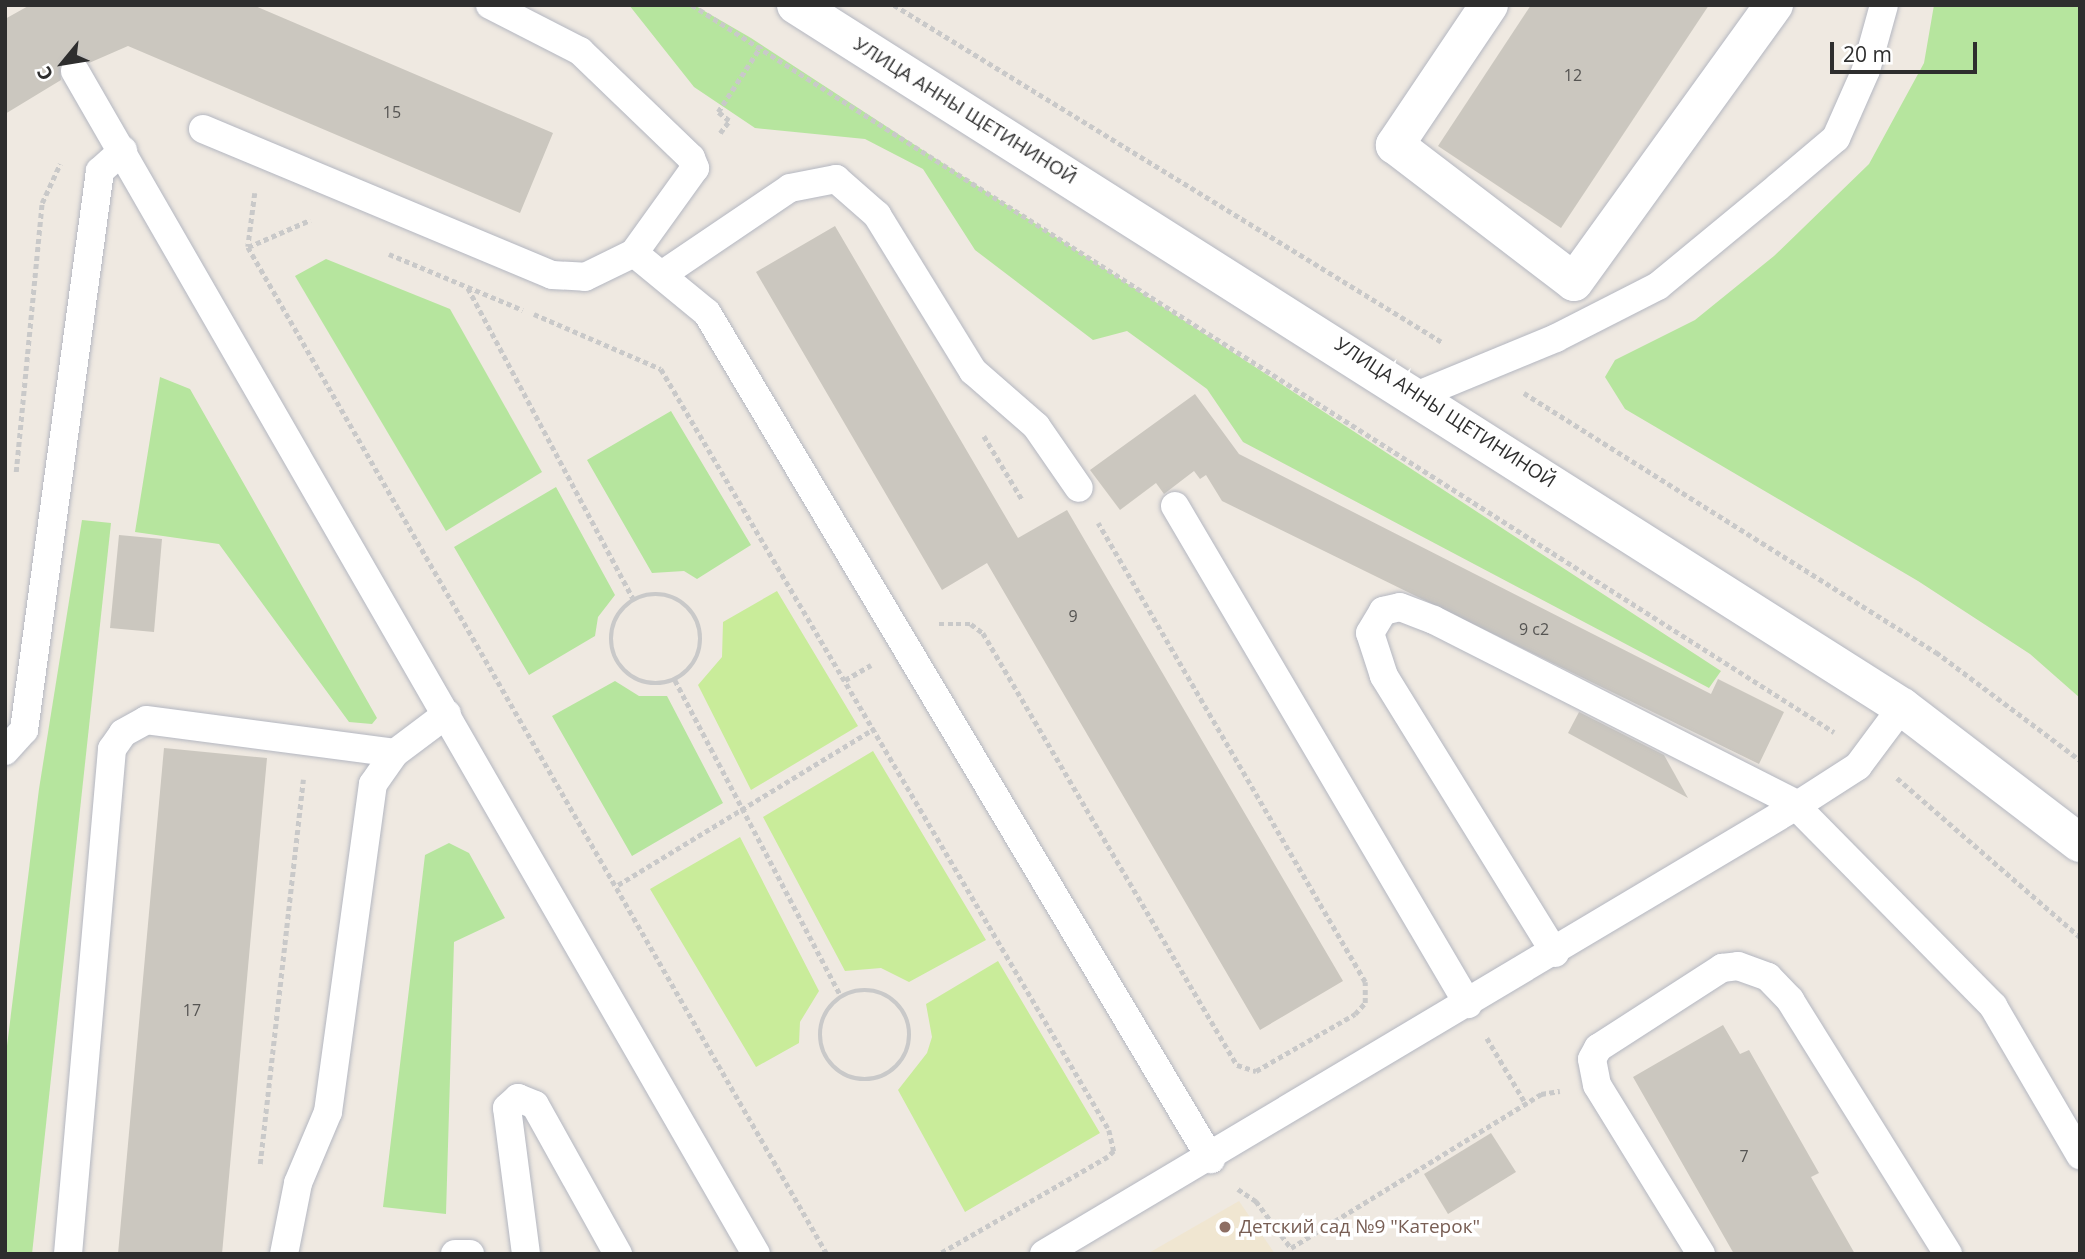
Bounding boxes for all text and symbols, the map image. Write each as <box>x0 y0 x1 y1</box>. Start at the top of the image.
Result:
north arrow <box>28 28 98 98</box>
scale bar <box>1833 28 1980 72</box>
street label: УЛИЦА АННЫ ЩЕТИНИНОЙ <box>849 33 1081 189</box>
text: 20 m <box>1843 40 1892 68</box>
text: С <box>31 62 59 85</box>
house number: 12 <box>1564 65 1582 85</box>
house number: 15 <box>383 102 401 122</box>
street label: УЛИЦА АННЫ ЩЕТИНИНОЙ <box>1330 333 1560 493</box>
house number: 9 <box>1068 606 1078 626</box>
house number: 9 с2 <box>1519 619 1549 639</box>
house number: 17 <box>183 1000 201 1020</box>
house number: 7 <box>1739 1146 1749 1166</box>
place label: Детский сад №9 "Катерок" <box>1239 1216 1480 1238</box>
marker: Детский сад №9 "Катерок" <box>1217 1219 1233 1235</box>

